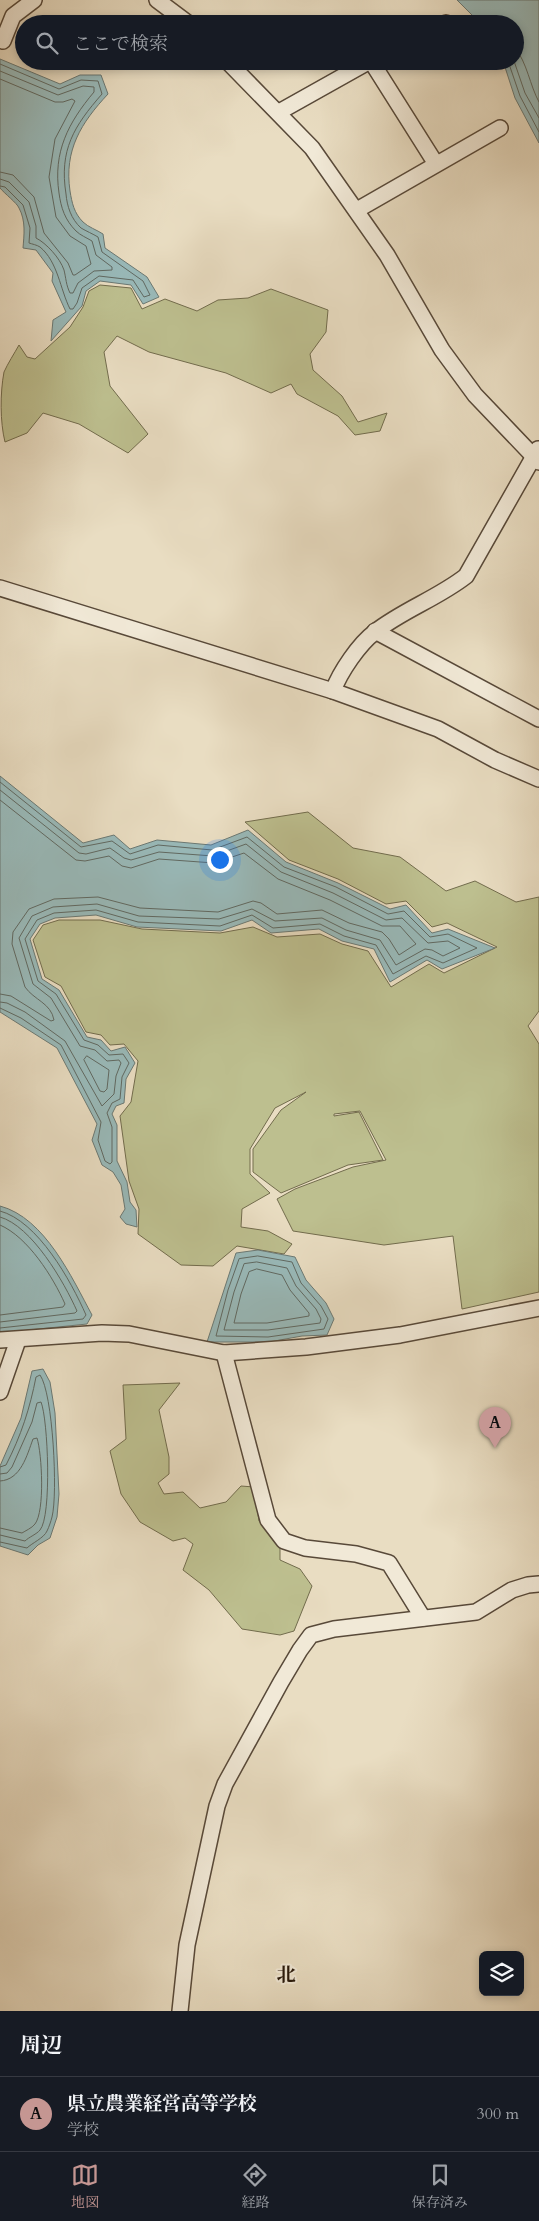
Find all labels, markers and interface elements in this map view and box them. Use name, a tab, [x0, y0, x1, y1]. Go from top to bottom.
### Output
search box	[15, 15, 524, 70]
icon: search	[33, 29, 61, 57]
text: ここで検索	[73, 31, 168, 57]
your location	[207, 847, 233, 873]
pin: A	[479, 1407, 511, 1448]
map controls	[479, 1951, 524, 1996]
button: layers	[479, 1951, 524, 1996]
district label: 北	[276, 1962, 296, 1988]
text: 周辺	[20, 2031, 62, 2060]
text: 県立農業経営高等学校	[67, 2091, 257, 2117]
text: A	[30, 2103, 42, 2125]
text: 300 m	[477, 2103, 519, 2125]
text: 学校	[67, 2119, 99, 2141]
tab: 地図	[71, 2161, 99, 2212]
tab: 経路	[241, 2161, 269, 2212]
tab: 保存済み	[412, 2161, 468, 2212]

